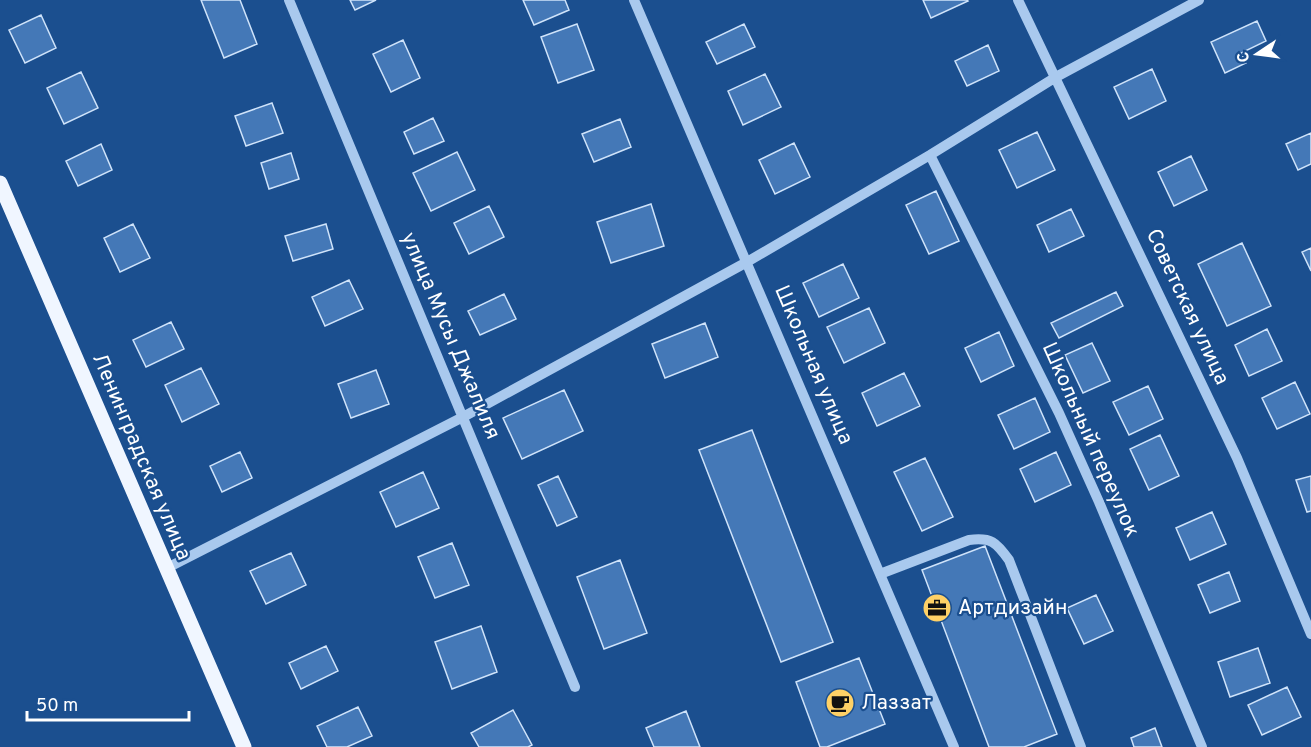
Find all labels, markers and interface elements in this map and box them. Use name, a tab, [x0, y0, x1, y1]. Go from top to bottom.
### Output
north arrow	[1227, 24, 1287, 84]
text: С	[1233, 50, 1255, 64]
street label: Советская улица	[1139, 225, 1235, 389]
street label: улица Мусы Джалиля	[394, 228, 506, 444]
street label: Школьная улица	[767, 281, 859, 449]
street label: Школьный переулок	[1035, 338, 1145, 542]
street label: Ленинградская улица	[85, 349, 197, 565]
office icon: Артдизайн	[921, 592, 953, 624]
place label: Артдизайн	[958, 595, 1067, 622]
scale bar	[27, 684, 189, 722]
cafe icon: Лаззат	[824, 687, 856, 719]
place label: Лаззат	[861, 690, 931, 717]
text: 50 m	[36, 695, 78, 718]

